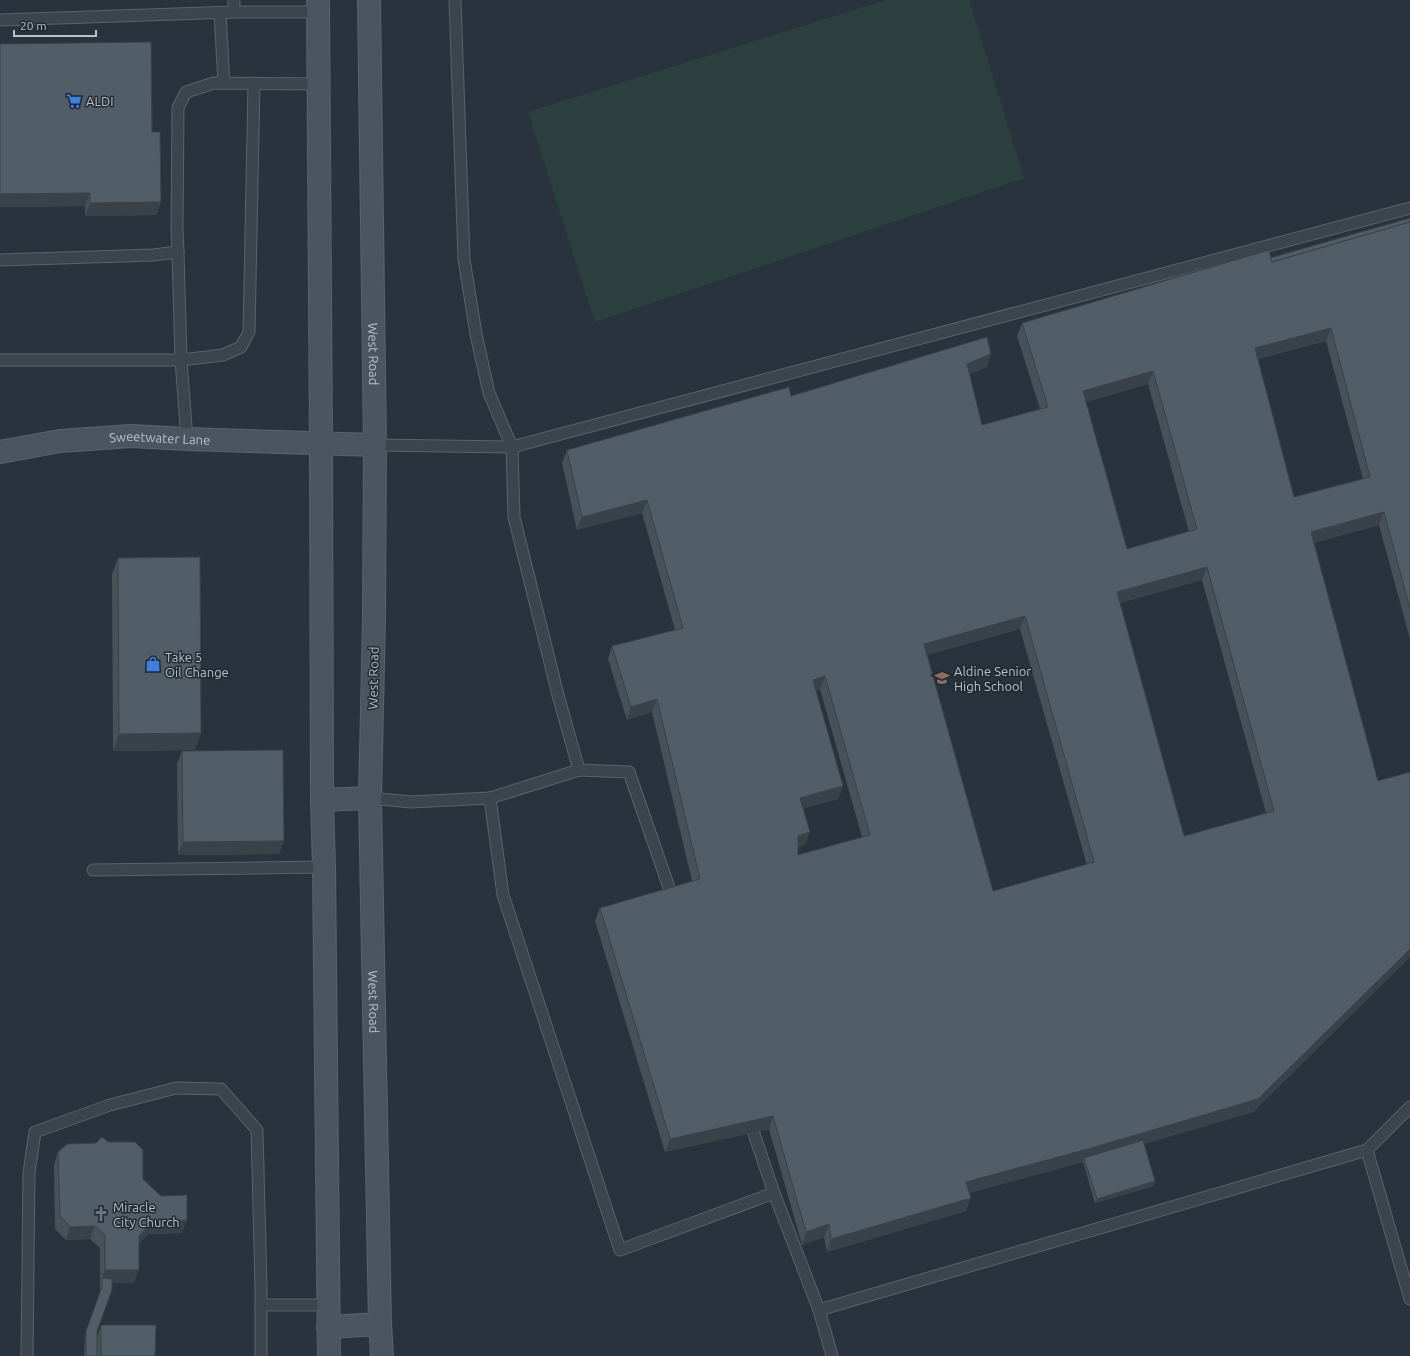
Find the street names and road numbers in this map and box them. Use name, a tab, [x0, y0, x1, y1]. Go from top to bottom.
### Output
street label: West Road	[366, 322, 381, 385]
street label: Sweetwater Lane	[109, 429, 211, 447]
street label: West Road	[365, 647, 381, 709]
street label: West Road	[366, 970, 381, 1033]

